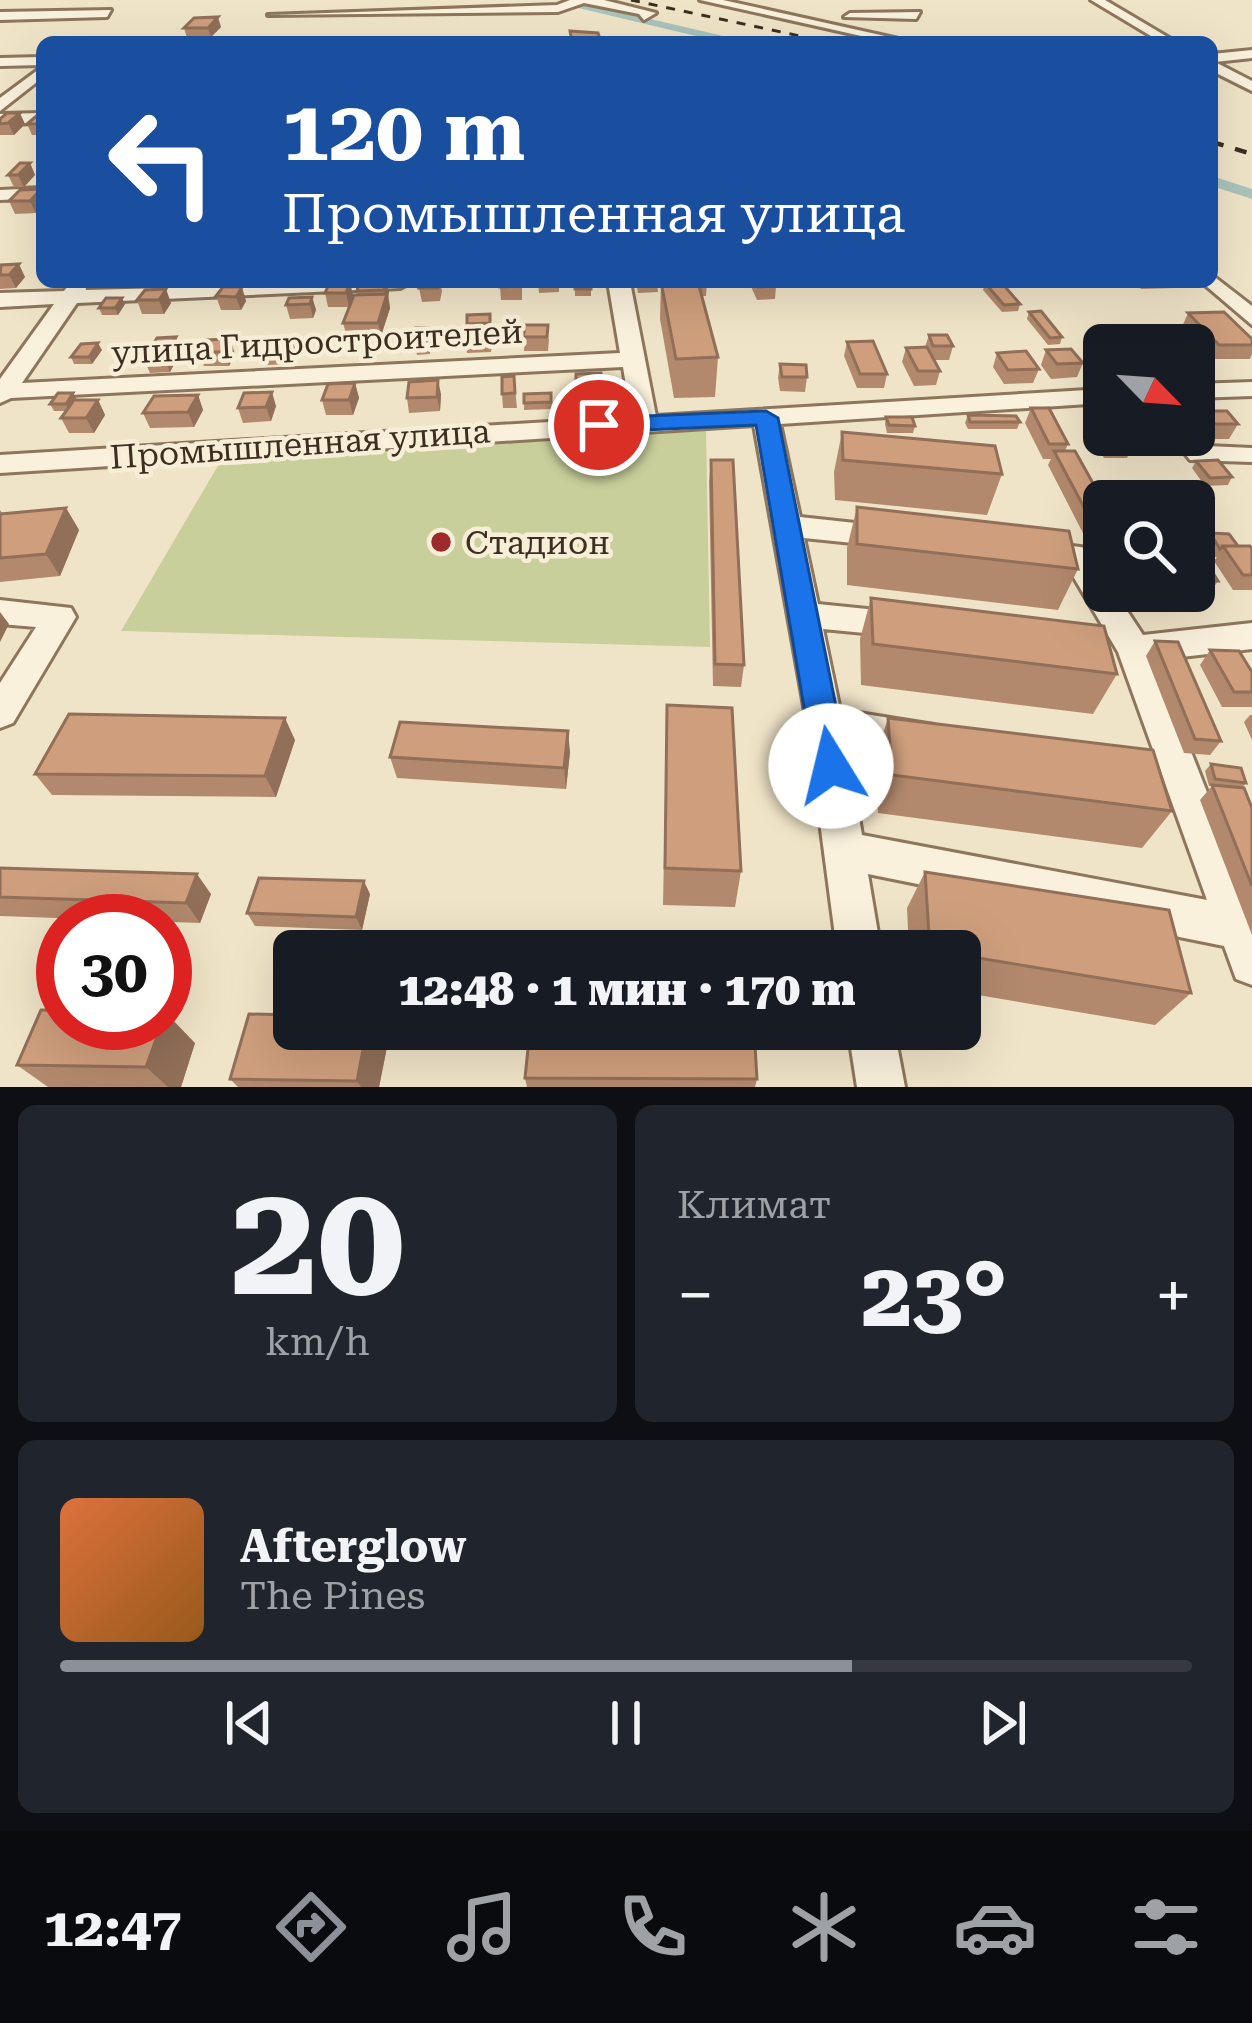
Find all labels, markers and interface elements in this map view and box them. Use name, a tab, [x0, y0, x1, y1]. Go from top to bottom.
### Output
text: 120 m	[282, 82, 525, 180]
icon: left	[84, 84, 240, 240]
text: Промышленная улица	[282, 182, 905, 245]
street label: улица Гидростроителей	[110, 312, 524, 372]
north arrow	[1083, 324, 1215, 456]
map controls	[1083, 324, 1215, 612]
pin	[548, 374, 650, 476]
icon: arrive	[566, 392, 632, 458]
street label: Промышленная улица	[109, 411, 491, 477]
button: search	[1083, 480, 1215, 612]
place label: Стадион	[465, 523, 610, 562]
marker: Стадион	[428, 529, 454, 555]
position arrow	[768, 703, 894, 829]
speed limit sign: 30	[36, 894, 192, 1050]
text: 12:48 · 1 мин · 170 m	[398, 963, 856, 1016]
text: 20	[230, 1149, 405, 1332]
text: Климат	[677, 1182, 831, 1228]
text: 23°	[862, 1243, 1007, 1348]
text: −	[677, 1257, 714, 1334]
text: +	[1155, 1257, 1192, 1334]
text: km/h	[265, 1319, 370, 1365]
text: Afterglow	[240, 1520, 466, 1573]
text: The Pines	[240, 1573, 425, 1619]
icon: previous	[216, 1690, 282, 1756]
icon: pause	[593, 1690, 659, 1756]
icon: next	[970, 1690, 1036, 1756]
icon: directions	[269, 1885, 353, 1969]
icon: music	[440, 1885, 524, 1969]
icon: phone	[611, 1885, 695, 1969]
icon: climate	[782, 1885, 866, 1969]
icon: car	[953, 1885, 1037, 1969]
icon: filters	[1124, 1885, 1208, 1969]
text: 12:47	[44, 1896, 181, 1959]

